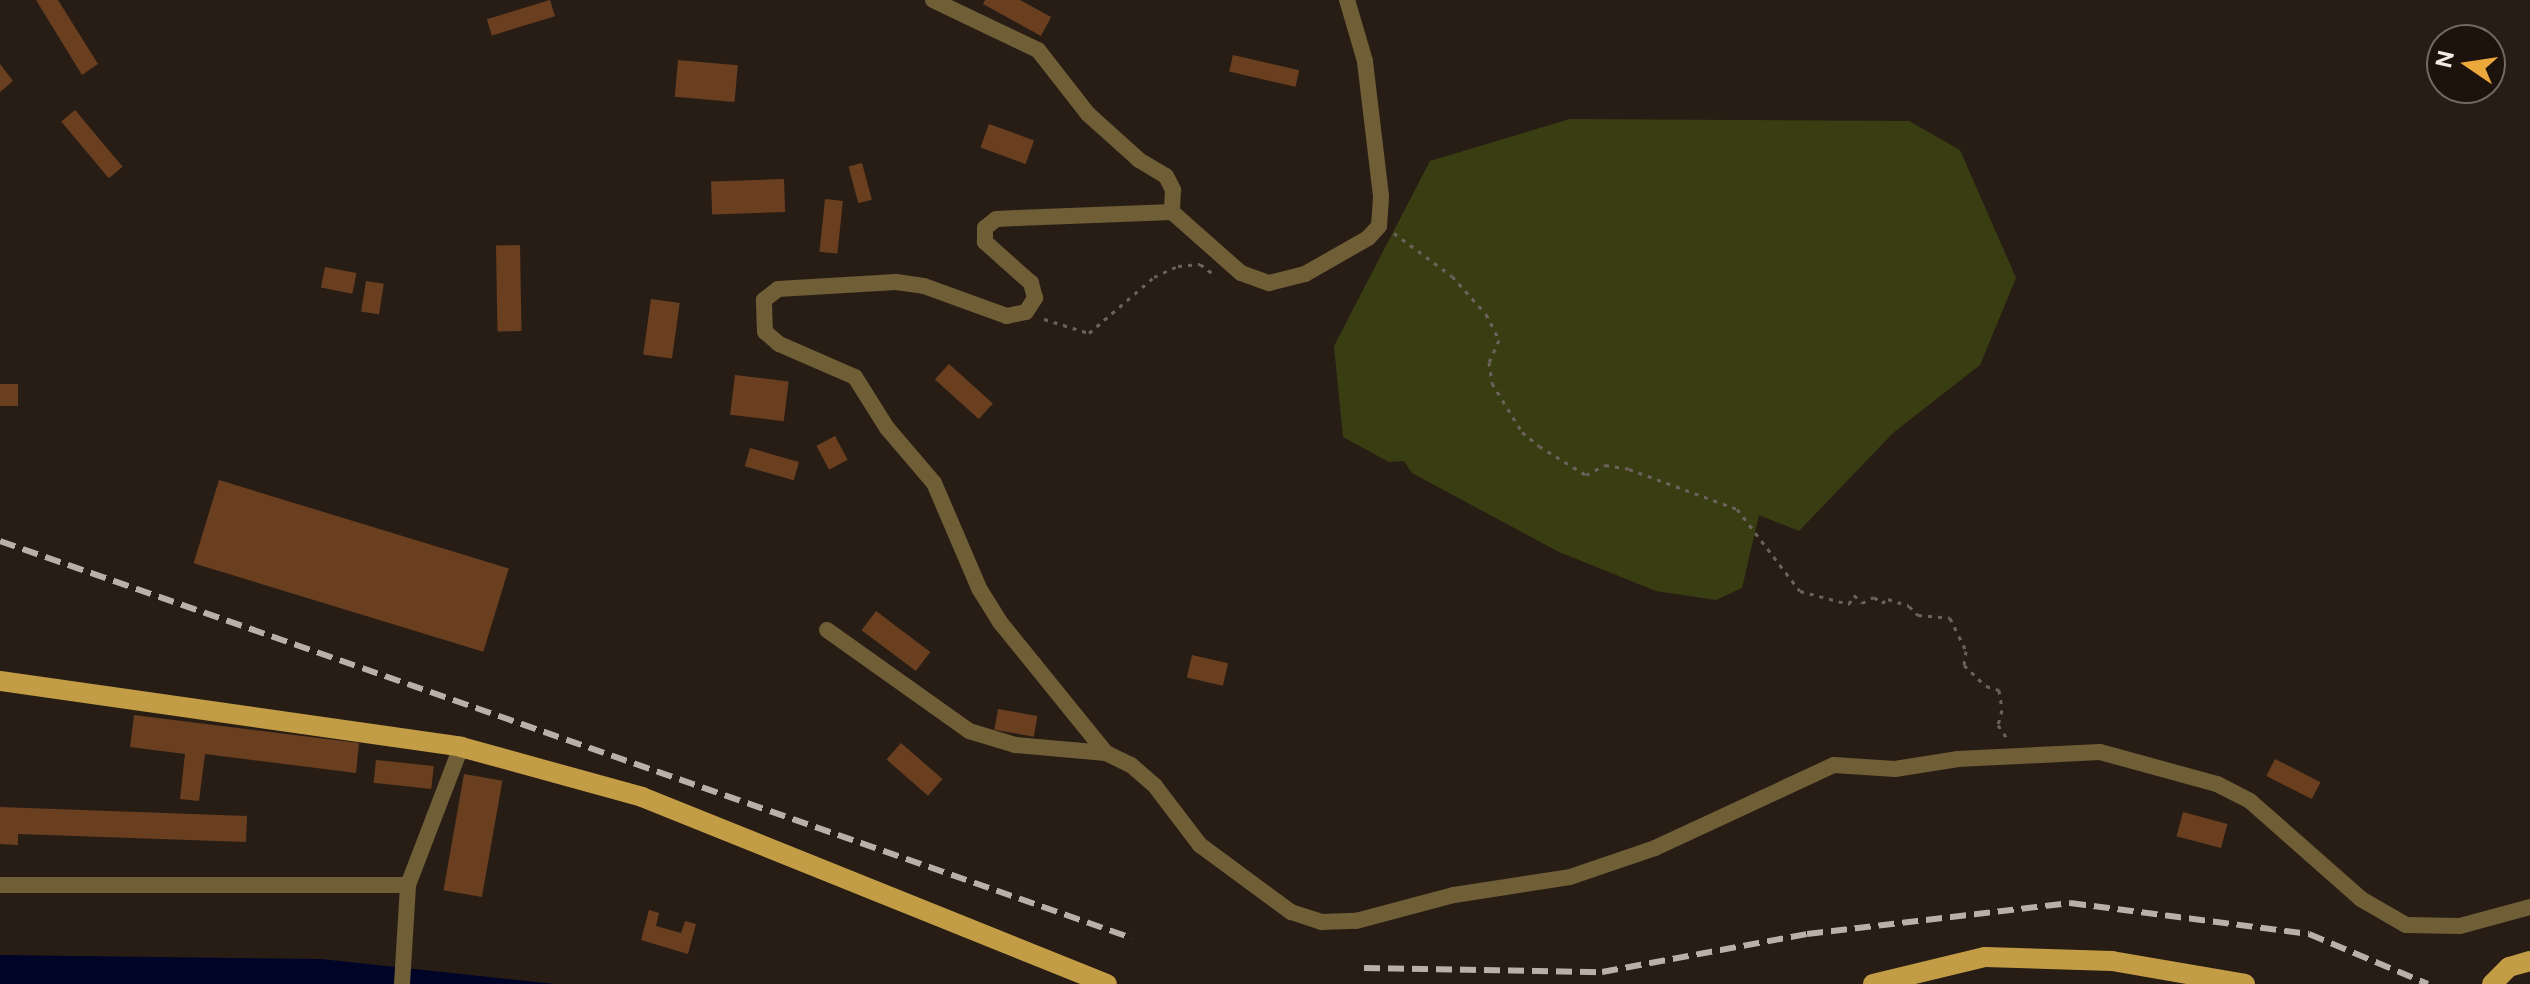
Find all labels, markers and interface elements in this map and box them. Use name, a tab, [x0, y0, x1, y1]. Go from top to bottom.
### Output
north arrow	[2426, 24, 2506, 104]
text: N	[2430, 48, 2459, 70]

